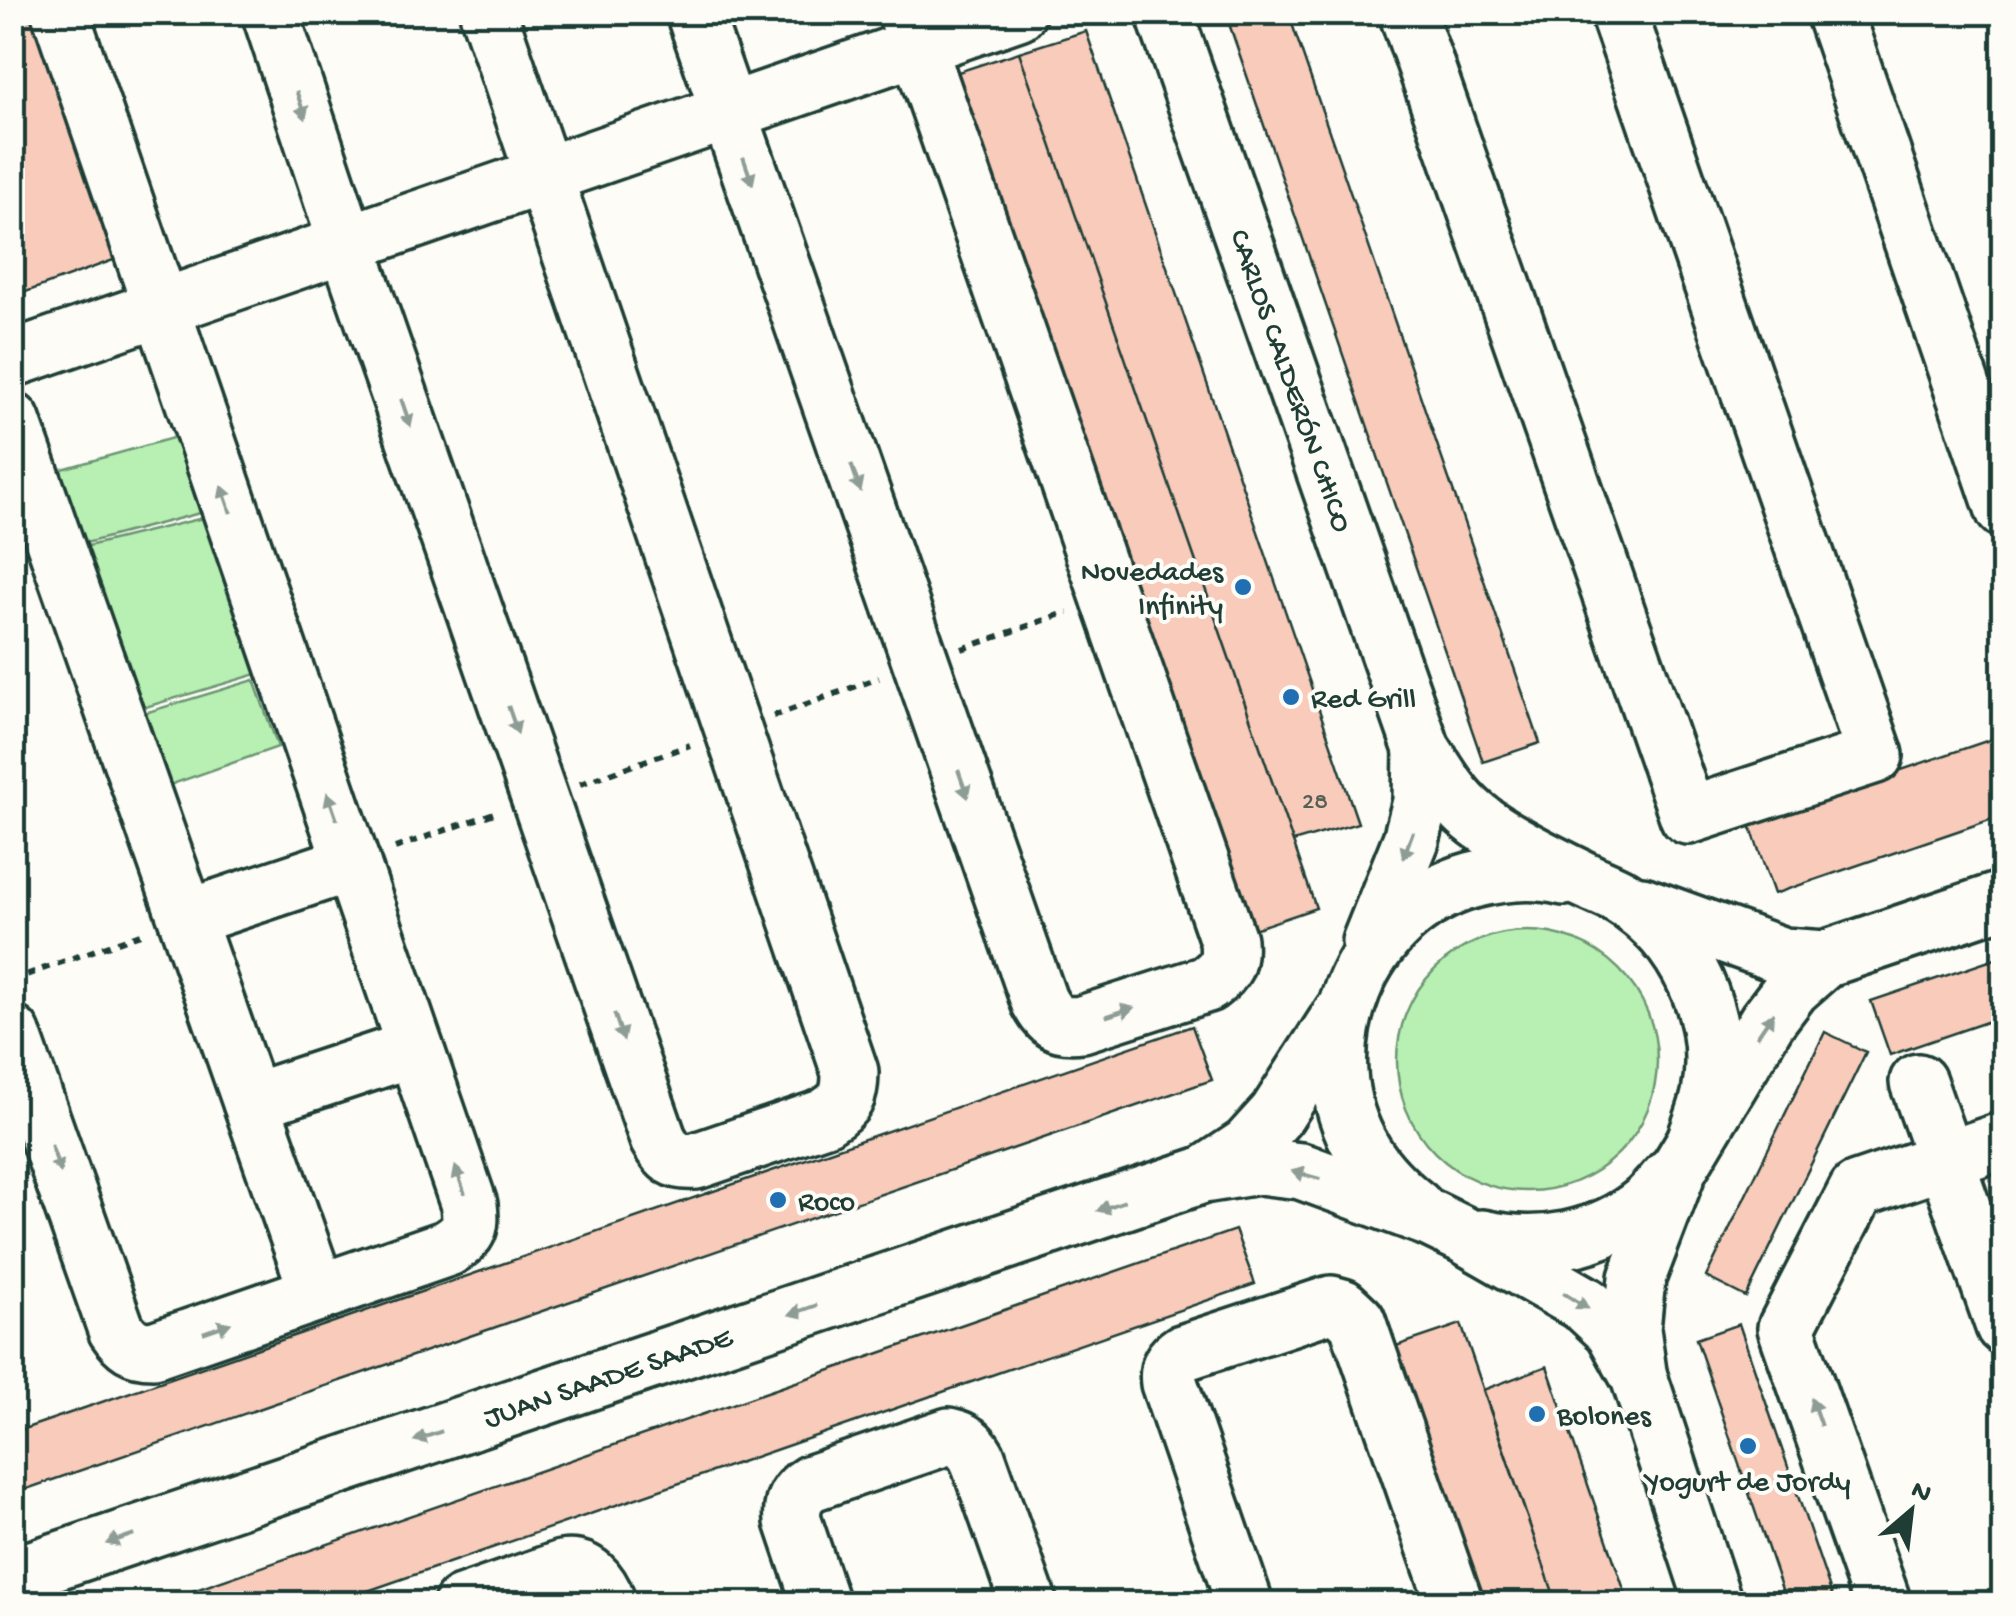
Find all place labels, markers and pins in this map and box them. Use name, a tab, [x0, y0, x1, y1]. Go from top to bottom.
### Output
place label: Novedades Infinity	[1081, 557, 1224, 626]
marker: Novedades Infinity	[1232, 576, 1254, 598]
place label: Red Grill	[1311, 684, 1416, 719]
marker: Red Grill	[1280, 686, 1302, 708]
place label: Roco	[798, 1187, 855, 1222]
marker: Roco	[767, 1189, 789, 1211]
place label: Bolones	[1556, 1401, 1652, 1436]
marker: Bolones	[1526, 1403, 1548, 1425]
marker: Yogurt de Jordy	[1737, 1435, 1759, 1457]
place label: Yogurt de Jordy	[1642, 1467, 1851, 1502]

